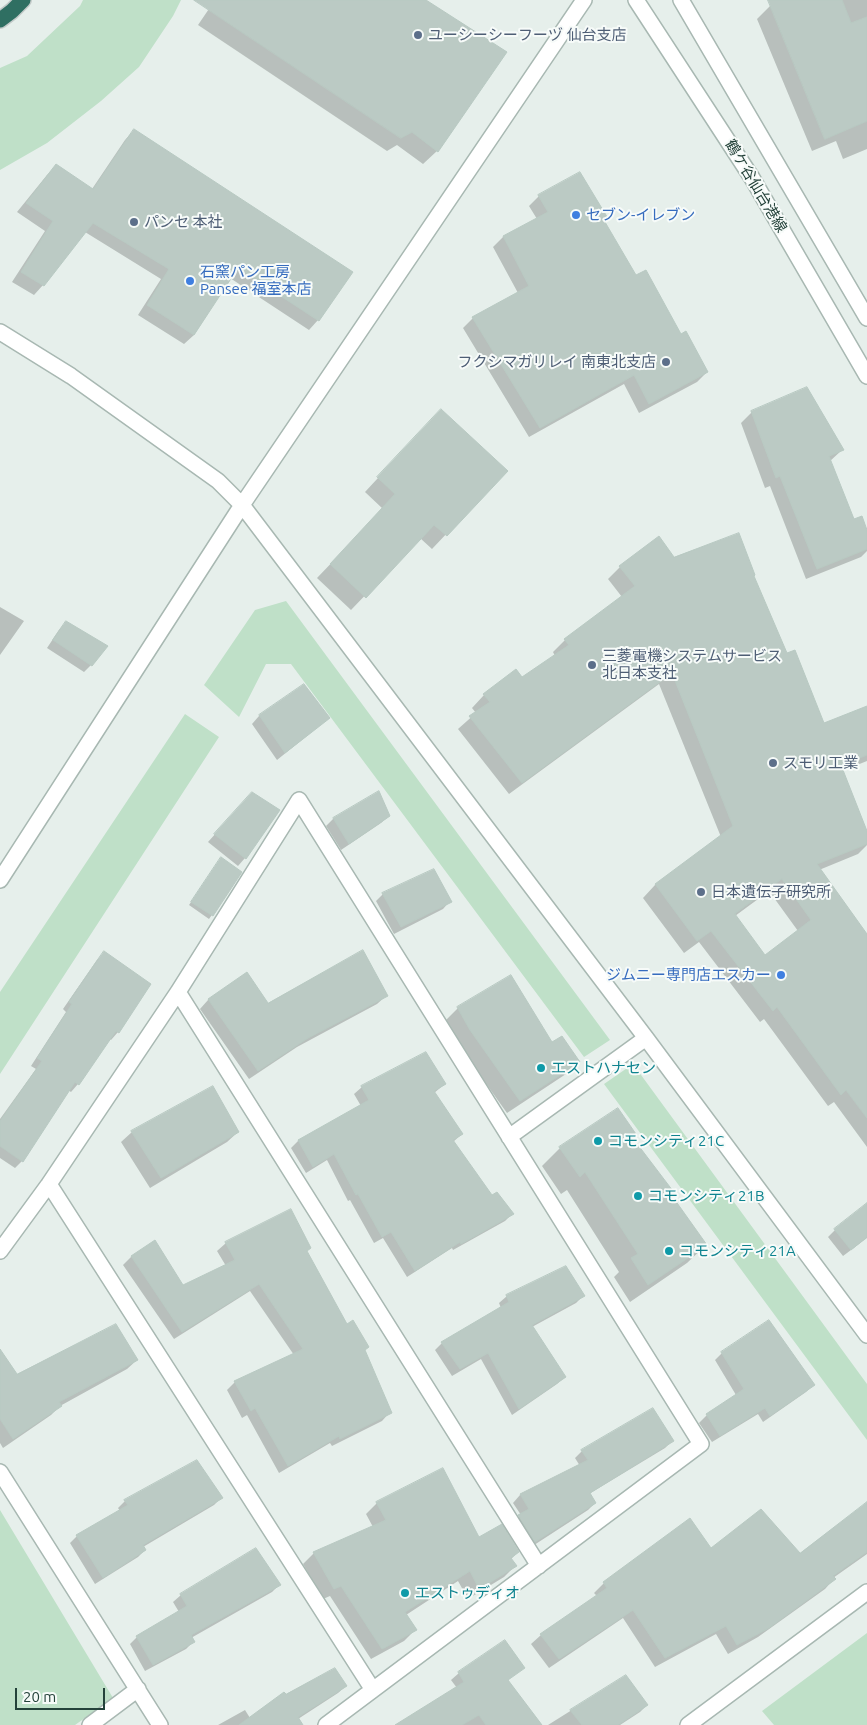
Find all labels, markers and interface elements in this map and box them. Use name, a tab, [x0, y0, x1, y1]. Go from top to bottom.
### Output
place label: ユーシーシーフーヅ 仙台支店	[428, 26, 626, 44]
marker: ユーシーシーフーヅ 仙台支店	[412, 29, 424, 41]
street label: 鶴ケ谷仙台港線	[721, 136, 791, 236]
place label: セブン-イレブン	[586, 206, 695, 224]
marker: セブン-イレブン	[570, 209, 582, 221]
place label: パンセ 本社	[144, 213, 222, 231]
marker: パンセ 本社	[128, 216, 140, 228]
place label: 石窯パン工房 Pansee 福室本店	[200, 263, 312, 298]
marker: 石窯パン工房 Pansee 福室本店	[184, 275, 196, 287]
place label: フクシマガリレイ 南東北支店	[458, 353, 656, 371]
marker: フクシマガリレイ 南東北支店	[660, 356, 672, 368]
place label: 三菱電機システムサービス 北日本支社	[602, 647, 782, 682]
marker: 三菱電機システムサービス 北日本支社	[586, 659, 598, 671]
place label: スモリ工業	[783, 754, 858, 772]
marker: スモリ工業	[767, 757, 779, 769]
place label: 日本遺伝子研究所	[711, 883, 831, 901]
marker: 日本遺伝子研究所	[695, 886, 707, 898]
place label: ジムニー専門店エスカー	[606, 966, 771, 984]
marker: ジムニー専門店エスカー	[775, 969, 787, 981]
place label: エストハナセン	[551, 1059, 656, 1077]
marker: エストハナセン	[535, 1062, 547, 1074]
place label: コモンシティ21C	[608, 1132, 724, 1150]
marker: コモンシティ21C	[592, 1135, 604, 1147]
place label: コモンシティ21B	[648, 1187, 764, 1205]
marker: コモンシティ21B	[632, 1190, 644, 1202]
place label: コモンシティ21A	[679, 1242, 796, 1260]
marker: コモンシティ21A	[663, 1245, 675, 1257]
place label: エストゥディオ	[415, 1584, 520, 1602]
marker: エストゥディオ	[399, 1587, 411, 1599]
scale bar	[18, 1678, 108, 1710]
text: 20 m	[23, 1688, 56, 1705]

